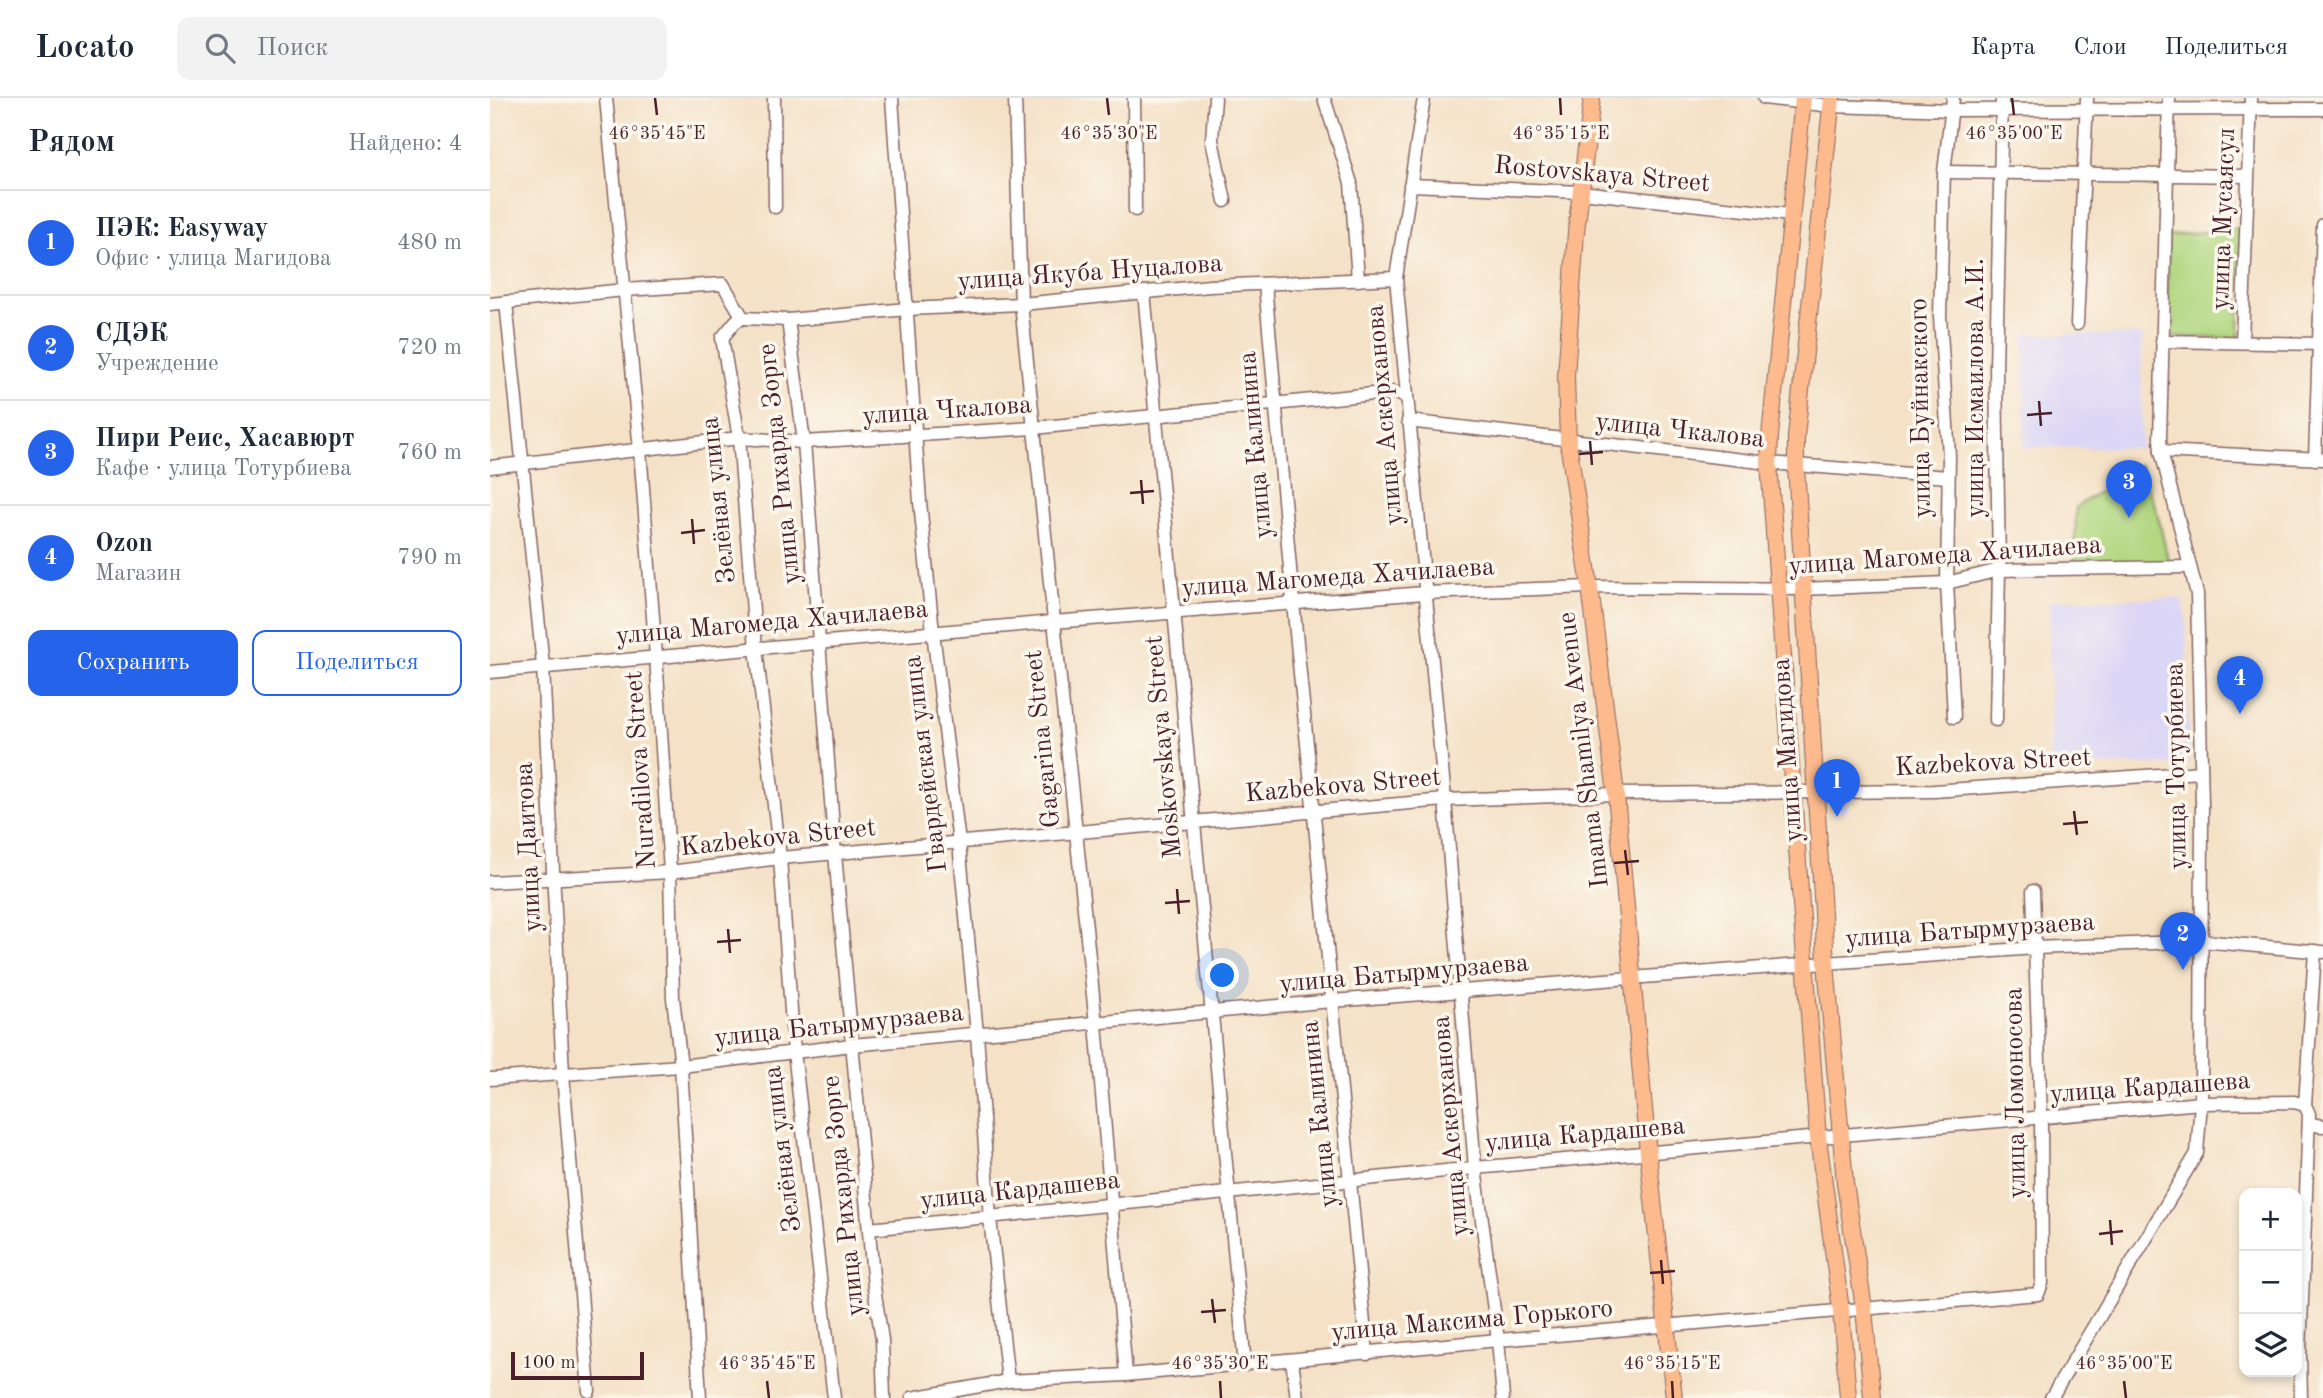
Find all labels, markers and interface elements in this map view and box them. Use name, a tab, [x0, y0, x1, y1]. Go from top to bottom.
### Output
search box	[177, 17, 667, 80]
icon: search	[201, 29, 239, 67]
text: Locato	[35, 32, 135, 65]
text: Поиск	[257, 35, 328, 61]
text: Карта	[1971, 36, 2036, 60]
text: Слои	[2074, 36, 2127, 60]
text: Поделиться	[2165, 36, 2288, 60]
text: 46°35'45"E	[609, 125, 705, 143]
text: 46°35'30"E	[1061, 125, 1157, 143]
text: 46°35'15"E	[1513, 125, 1609, 143]
text: 46°35'00"E	[1966, 125, 2062, 143]
street label: улица Мусаясул	[2208, 127, 2240, 311]
text: Рядом	[28, 128, 115, 158]
text: Найдено: 4	[348, 132, 462, 155]
street label: Rostovskaya Street	[1493, 153, 1711, 197]
text: ПЭК: Easyway	[95, 216, 268, 242]
text: 1	[44, 231, 58, 254]
text: 480 m	[397, 231, 462, 254]
text: Офис · улица Магидова	[95, 247, 332, 270]
street label: улица Якуба Нуцалова	[957, 251, 1224, 295]
street label: улица Исмаилова А.И.	[1963, 258, 1989, 518]
street label: улица Буйнакского	[1906, 298, 1936, 518]
street label: улица Аскерханова	[1362, 303, 1408, 527]
text: СДЭК	[95, 321, 168, 347]
text: 2	[44, 336, 58, 359]
text: 720 m	[397, 336, 462, 359]
street label: улица Рихарда Зорге	[754, 342, 806, 586]
street label: улица Калинина	[1235, 350, 1277, 540]
text: Учреждение	[95, 352, 219, 375]
street label: улица Чкалова	[861, 392, 1033, 430]
street label: улица Чкалова	[1594, 409, 1766, 453]
street label: Зелёная улица	[697, 415, 741, 585]
text: Пири Реис, Хасавюрт	[95, 426, 355, 452]
text: 3	[44, 441, 58, 464]
text: 760 m	[397, 441, 462, 464]
text: Кафе · улица Тотурбиева	[95, 457, 352, 480]
pin: 3	[2106, 460, 2152, 518]
text: Ozon	[95, 531, 153, 557]
street label: улица Магомеда Хачилаева	[1788, 532, 2103, 580]
text: 4	[44, 546, 58, 569]
text: 790 m	[397, 546, 462, 569]
street label: улица Магомеда Хачилаева	[1181, 554, 1496, 602]
text: Магазин	[95, 562, 181, 585]
street label: улица Магомеда Хачилаева	[615, 596, 930, 650]
street label: Imama Shamilya Avenue	[1554, 610, 1614, 890]
button: Сохранить	[28, 630, 238, 696]
button: Поделиться	[252, 630, 462, 696]
street label: Moskovskaya Street	[1141, 634, 1187, 860]
street label: Gagarina Street	[1021, 649, 1065, 829]
street label: Гвардейская улица	[900, 654, 952, 874]
pin: 4	[2217, 656, 2263, 714]
street label: улица Магидова	[1769, 657, 1807, 843]
street label: улица Тотурбиева	[2162, 662, 2192, 870]
street label: Nuradilova Street	[621, 670, 661, 870]
street label: Kazbekova Street	[1894, 745, 2092, 781]
pin: 1	[1814, 759, 1860, 817]
street label: улица Даитова	[512, 761, 546, 933]
street label: Kazbekova Street	[1244, 764, 1442, 808]
street label: Kazbekova Street	[679, 815, 877, 861]
street label: улица Батырмурзаева	[1844, 909, 2096, 953]
pin: 2	[2160, 912, 2206, 970]
street label: улица Батырмурзаева	[1278, 950, 1530, 998]
your location	[1205, 958, 1239, 992]
street label: улица Ломоносова	[2001, 987, 2031, 1199]
street label: улица Батырмурзаева	[713, 1000, 965, 1052]
street label: улица Аскерханова	[1428, 1014, 1474, 1238]
street label: улица Калинина	[1297, 1019, 1343, 1209]
street label: Зелёная улица	[760, 1064, 806, 1234]
street label: улица Кардашева	[2049, 1068, 2251, 1108]
street label: улица Рихарда Зорге	[818, 1074, 870, 1318]
street label: улица Кардашева	[1484, 1113, 1686, 1157]
street label: улица Кардашева	[919, 1168, 1121, 1214]
map controls	[2239, 1188, 2302, 1377]
button: +	[2239, 1188, 2302, 1251]
button: −	[2239, 1251, 2302, 1314]
street label: улица Максима Горького	[1330, 1296, 1614, 1346]
button: layers	[2239, 1314, 2302, 1377]
scale bar	[511, 1349, 644, 1381]
text: 100 m	[522, 1354, 575, 1373]
text: 46°35'45"E	[719, 1355, 815, 1373]
text: 46°35'30"E	[1172, 1355, 1268, 1373]
text: 46°35'15"E	[1624, 1355, 1720, 1373]
text: 46°35'00"E	[2076, 1355, 2172, 1373]

